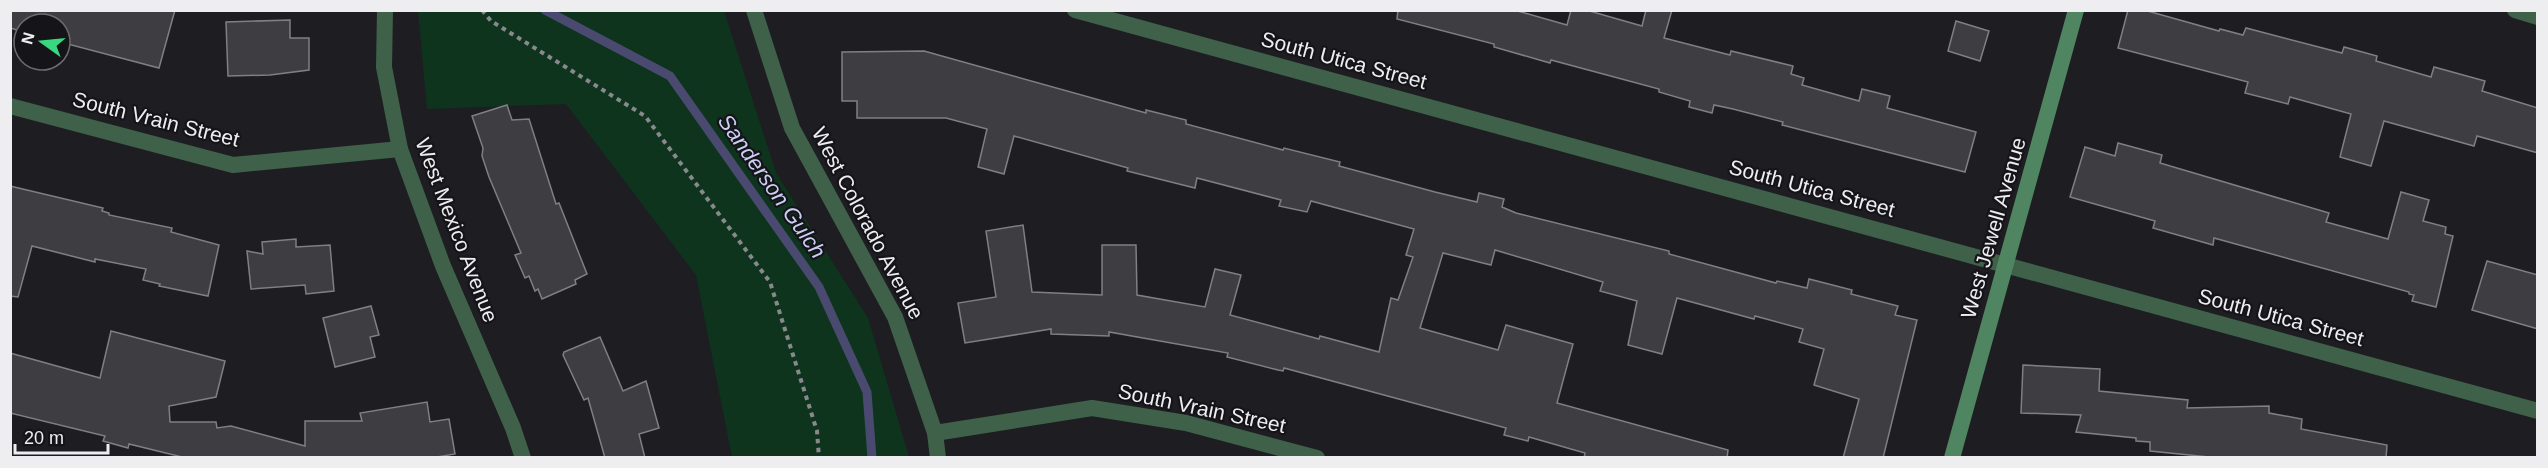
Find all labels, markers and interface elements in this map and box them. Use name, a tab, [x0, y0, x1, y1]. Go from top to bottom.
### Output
north arrow	[12, 12, 72, 72]
street label: South Utica Street	[1259, 27, 1429, 93]
text: N	[18, 30, 38, 46]
street label: South Vrain Street	[70, 87, 242, 151]
water label: Sanderson Gulch	[713, 109, 831, 263]
street label: West Colorado Avenue	[808, 123, 928, 323]
street label: West Mexico Avenue	[411, 135, 503, 325]
street label: West Jewell Avenue	[1956, 135, 2030, 321]
street label: South Utica Street	[1727, 155, 1897, 221]
street label: South Utica Street	[2196, 284, 2366, 350]
street label: South Vrain Street	[1116, 379, 1288, 437]
scale bar	[15, 417, 108, 455]
text: 20 m	[24, 428, 64, 448]

